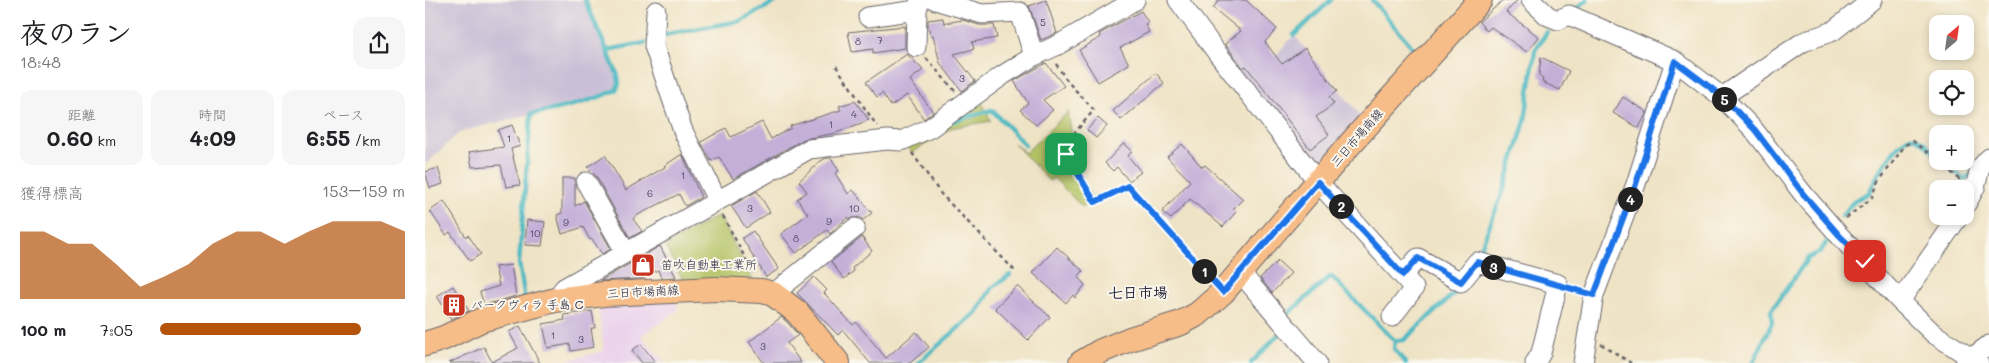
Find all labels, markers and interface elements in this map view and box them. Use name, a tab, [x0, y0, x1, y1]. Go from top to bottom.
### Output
text: 夜のラン	[20, 14, 132, 50]
house number: 5	[1040, 15, 1046, 29]
north arrow	[1929, 15, 1974, 60]
map controls	[1929, 15, 1974, 225]
button: share	[353, 17, 405, 69]
house number: 7	[877, 33, 883, 47]
house number: 8	[855, 34, 861, 48]
text: 18:48	[20, 51, 61, 72]
button: locate	[1929, 70, 1974, 115]
house number: 3	[959, 71, 965, 85]
pin: 5	[1711, 86, 1737, 112]
text: 5	[1720, 90, 1729, 109]
text: 距離	[68, 105, 96, 124]
text: 時間	[199, 105, 227, 124]
text: ペース	[323, 105, 364, 124]
street label: 三日市場南線	[1327, 105, 1386, 170]
house number: 4	[851, 107, 857, 121]
house number: 1	[829, 117, 833, 131]
text: 0.60	[47, 124, 93, 151]
text: 4:09	[189, 124, 236, 151]
text: 6:55	[306, 124, 350, 151]
button: +	[1929, 125, 1974, 170]
text: km	[93, 131, 116, 150]
text: /km	[350, 131, 381, 150]
house number: 1	[507, 131, 511, 145]
pin	[1045, 133, 1087, 175]
icon: arrive	[1052, 140, 1080, 168]
house number: 1	[681, 168, 685, 182]
text: 153–159 m	[322, 180, 405, 201]
button: −	[1929, 180, 1974, 225]
text: 獲得標高	[20, 182, 84, 203]
house number: 6	[647, 186, 653, 200]
pin: 4	[1617, 186, 1643, 212]
text: 4	[1626, 190, 1635, 209]
pin: 2	[1329, 194, 1353, 218]
text: 2	[1338, 197, 1345, 216]
house number: 3	[747, 201, 753, 215]
house number: 10	[849, 201, 859, 215]
house number: 9	[826, 214, 832, 228]
house number: 9	[563, 215, 569, 229]
house number: 10	[530, 226, 540, 240]
house number: 8	[793, 231, 799, 245]
pin	[1844, 240, 1886, 282]
icon: check	[1851, 247, 1879, 275]
shop icon: 笛吹自動車工業所	[630, 252, 656, 278]
pin: 3	[1481, 254, 1505, 280]
place label: 笛吹自動車工業所	[661, 256, 757, 272]
pin: 1	[1191, 258, 1217, 284]
text: 3	[1489, 258, 1498, 277]
text: 1	[1201, 262, 1208, 281]
street label: 三日市場南線	[607, 281, 679, 301]
district label: 七日市場	[1108, 282, 1168, 302]
building icon: パークヴィラ 手島 C	[441, 292, 467, 318]
place label: パークヴィラ 手島 C	[471, 296, 584, 312]
text: 100 m	[20, 319, 66, 340]
text: 7:05	[100, 319, 133, 340]
house number: 1	[551, 328, 555, 342]
house number: 3	[578, 332, 584, 346]
house number: 3	[760, 339, 766, 353]

